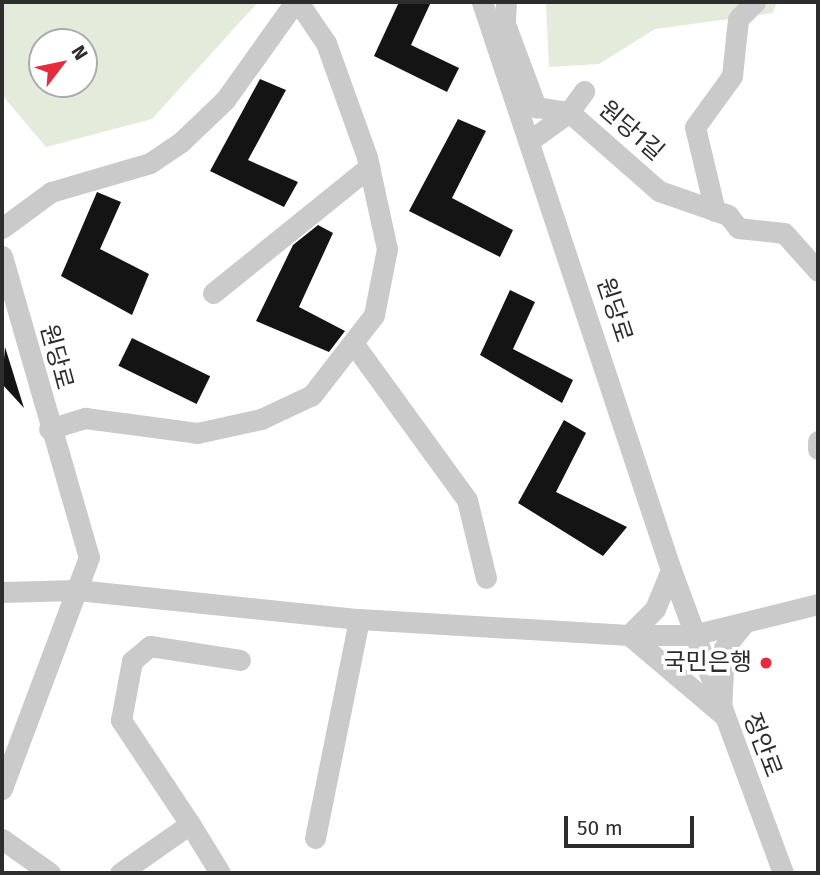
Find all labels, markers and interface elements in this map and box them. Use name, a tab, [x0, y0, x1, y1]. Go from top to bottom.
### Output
north arrow	[28, 28, 98, 98]
text: N	[66, 41, 93, 64]
street label: 원당1길	[593, 95, 669, 167]
street label: 원당로	[590, 274, 638, 346]
street label: 원당로	[34, 321, 78, 393]
place label: 국민은행	[664, 649, 752, 677]
marker: 국민은행	[758, 655, 774, 671]
street label: 정안로	[737, 709, 787, 781]
scale bar	[568, 802, 698, 846]
text: 50 m	[577, 815, 623, 841]

